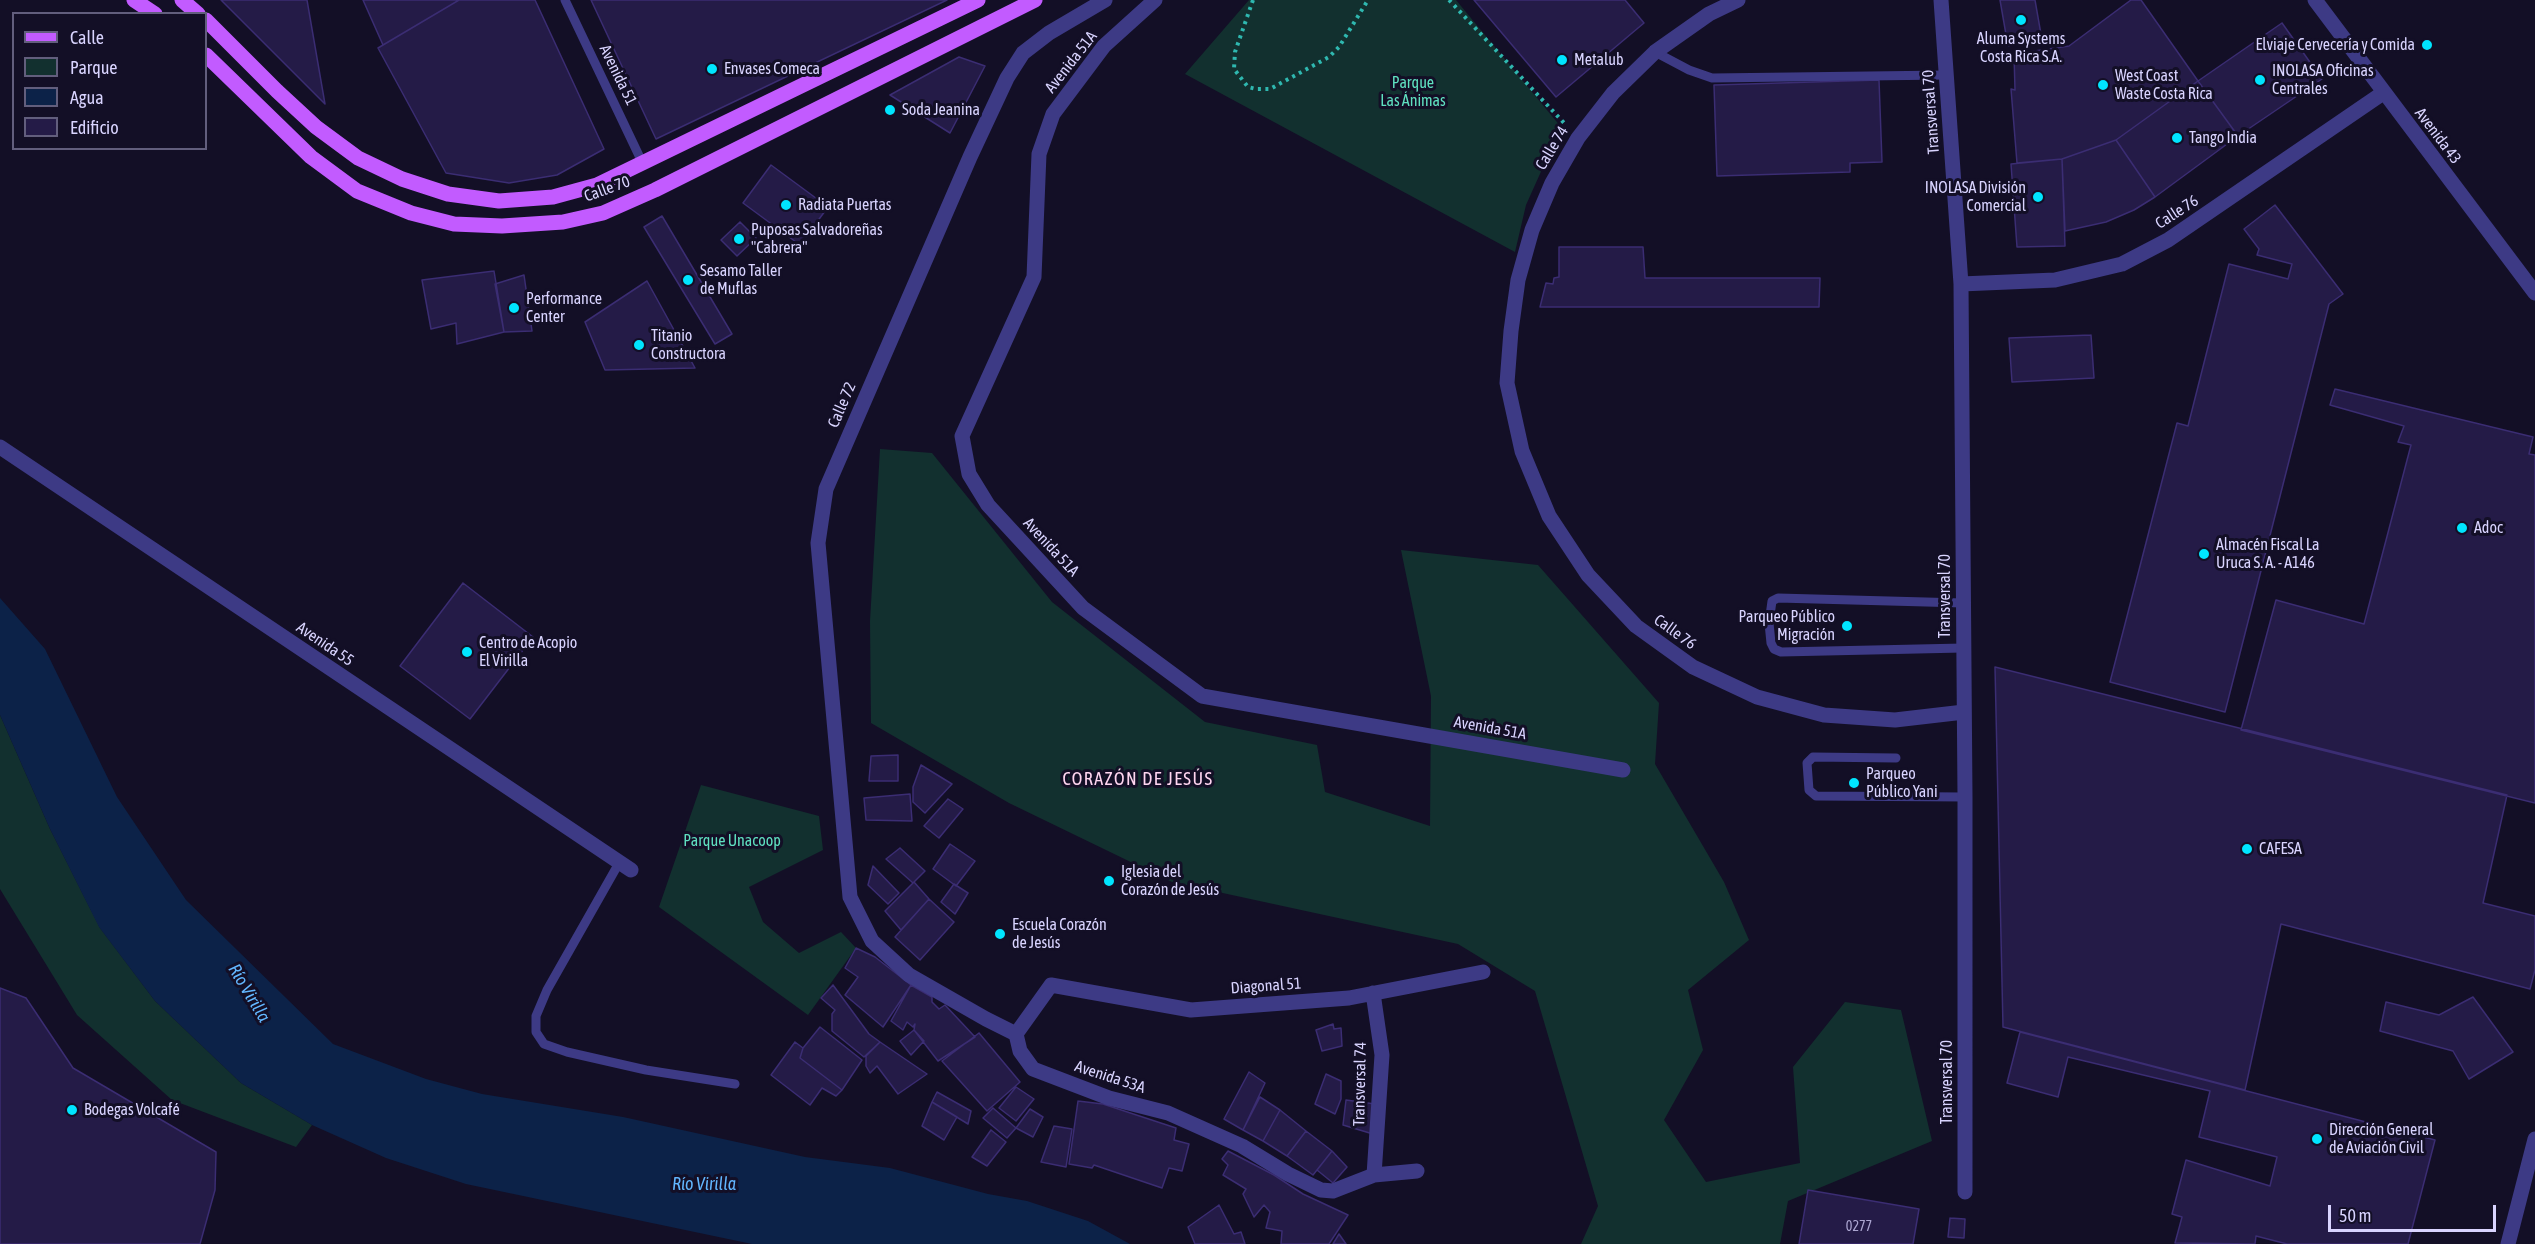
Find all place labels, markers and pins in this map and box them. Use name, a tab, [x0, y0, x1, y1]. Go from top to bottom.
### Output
marker: Aluma Systems Costa Rica S.A.	[2014, 13, 2028, 27]
place label: Aluma Systems Costa Rica S.A.	[1977, 29, 2065, 67]
place label: Elviaje Cervecería y Comida	[2256, 35, 2415, 55]
marker: Elviaje Cervecería y Comida	[2420, 38, 2434, 52]
place label: Metalub	[1574, 50, 1624, 70]
marker: Metalub	[1555, 53, 1569, 67]
place label: Envases Comeca	[724, 59, 820, 79]
place label: INOLASA Oficinas Centrales	[2272, 61, 2374, 99]
marker: Envases Comeca	[705, 62, 719, 76]
place label: West Coast Waste Costa Rica	[2115, 66, 2213, 104]
marker: INOLASA Oficinas Centrales	[2253, 73, 2267, 87]
marker: West Coast Waste Costa Rica	[2096, 78, 2110, 92]
place label: Soda Jeanina	[902, 100, 980, 120]
marker: Soda Jeanina	[883, 103, 897, 117]
place label: Tango India	[2189, 128, 2257, 148]
marker: Tango India	[2170, 131, 2184, 145]
place label: INOLASA División Comercial	[1925, 178, 2026, 216]
marker: INOLASA División Comercial	[2031, 190, 2045, 204]
place label: Radiata Puertas	[798, 195, 891, 215]
marker: Radiata Puertas	[779, 198, 793, 212]
place label: Puposas Salvadoreñas "Cabrera"	[751, 220, 883, 258]
marker: Puposas Salvadoreñas "Cabrera"	[732, 232, 746, 246]
place label: Sesamo Taller de Muflas	[700, 261, 782, 299]
marker: Sesamo Taller de Muflas	[681, 273, 695, 287]
place label: Performance Center	[526, 289, 602, 327]
marker: Performance Center	[507, 301, 521, 315]
place label: Titanio Constructora	[651, 326, 726, 364]
marker: Titanio Constructora	[632, 338, 646, 352]
place label: Adoc	[2474, 518, 2503, 538]
marker: Adoc	[2455, 521, 2469, 535]
place label: Almacén Fiscal La Uruca S. A. - A146	[2216, 535, 2319, 573]
marker: Almacén Fiscal La Uruca S. A. - A146	[2197, 547, 2211, 561]
place label: Parqueo Público Migración	[1739, 607, 1835, 645]
marker: Parqueo Público Migración	[1840, 619, 1854, 633]
place label: Centro de Acopio El Virilla	[479, 633, 577, 671]
marker: Centro de Acopio El Virilla	[460, 645, 474, 659]
place label: Parqueo Público Yani	[1866, 764, 1938, 802]
marker: Parqueo Público Yani	[1847, 776, 1861, 790]
place label: CAFESA	[2259, 839, 2302, 859]
marker: CAFESA	[2240, 842, 2254, 856]
place label: Iglesia del Corazón de Jesús	[1121, 862, 1219, 900]
marker: Iglesia del Corazón de Jesús	[1102, 874, 1116, 888]
place label: Escuela Corazón de Jesús	[1012, 915, 1107, 953]
marker: Escuela Corazón de Jesús	[993, 927, 1007, 941]
place label: Bodegas Volcafé	[84, 1100, 180, 1120]
marker: Bodegas Volcafé	[65, 1103, 79, 1117]
place label: Dirección General de Aviación Civil	[2329, 1120, 2433, 1158]
marker: Dirección General de Aviación Civil	[2310, 1132, 2324, 1146]

